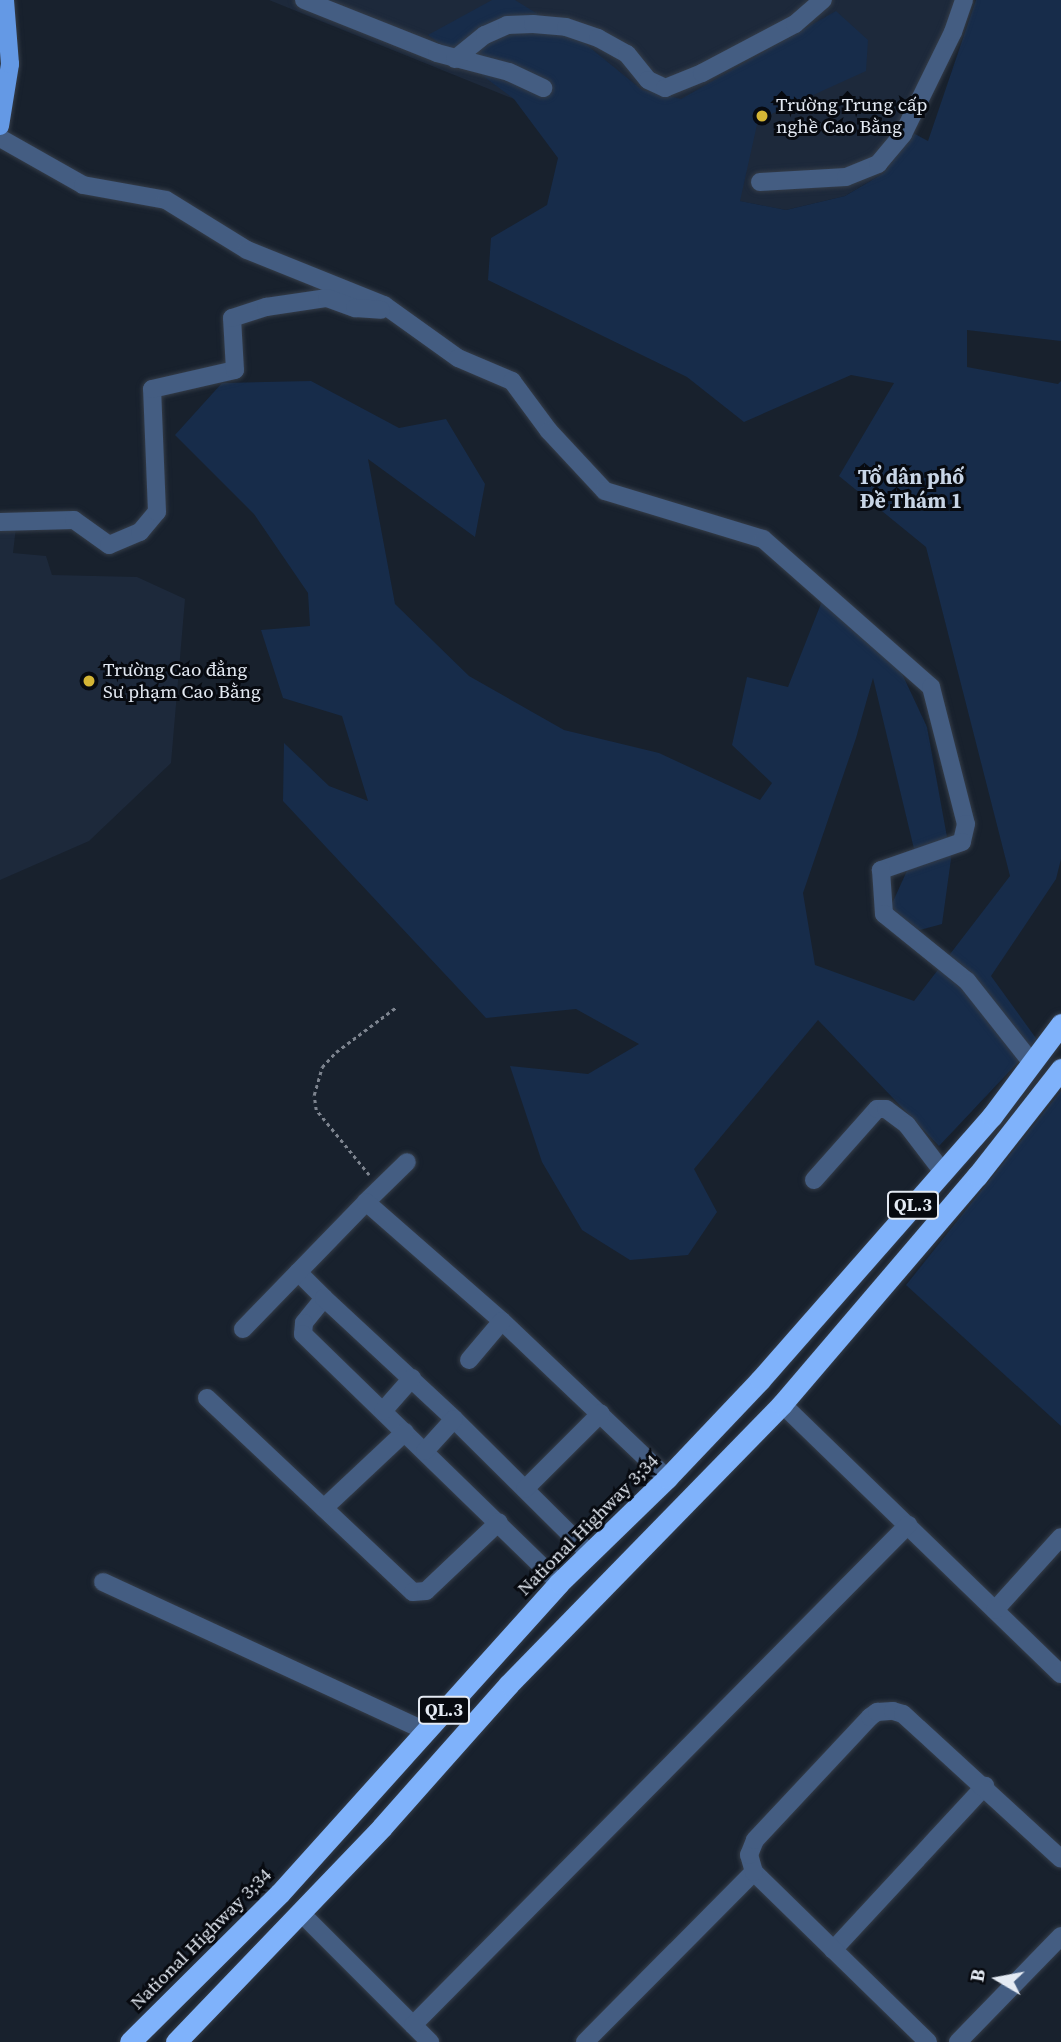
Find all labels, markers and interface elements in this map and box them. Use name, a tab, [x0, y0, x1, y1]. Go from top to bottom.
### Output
place label: Trường Trung cấp nghề Cao Bằng	[776, 94, 928, 138]
marker: Trường Trung cấp nghề Cao Bằng	[754, 108, 770, 124]
district label: Tổ dân phố Đề Thám 1	[858, 464, 964, 514]
place label: Trường Cao đẳng Sư phạm Cao Bằng	[103, 659, 261, 703]
marker: Trường Cao đẳng Sư phạm Cao Bằng	[81, 673, 97, 689]
road number: QL.3	[887, 1190, 939, 1220]
street label: National Highway 3;34	[513, 1450, 663, 1600]
road number: QL.3	[418, 1695, 470, 1724]
street label: National Highway 3;34	[126, 1864, 276, 2014]
north arrow	[963, 1944, 1033, 2014]
text: B	[963, 1967, 991, 1984]

